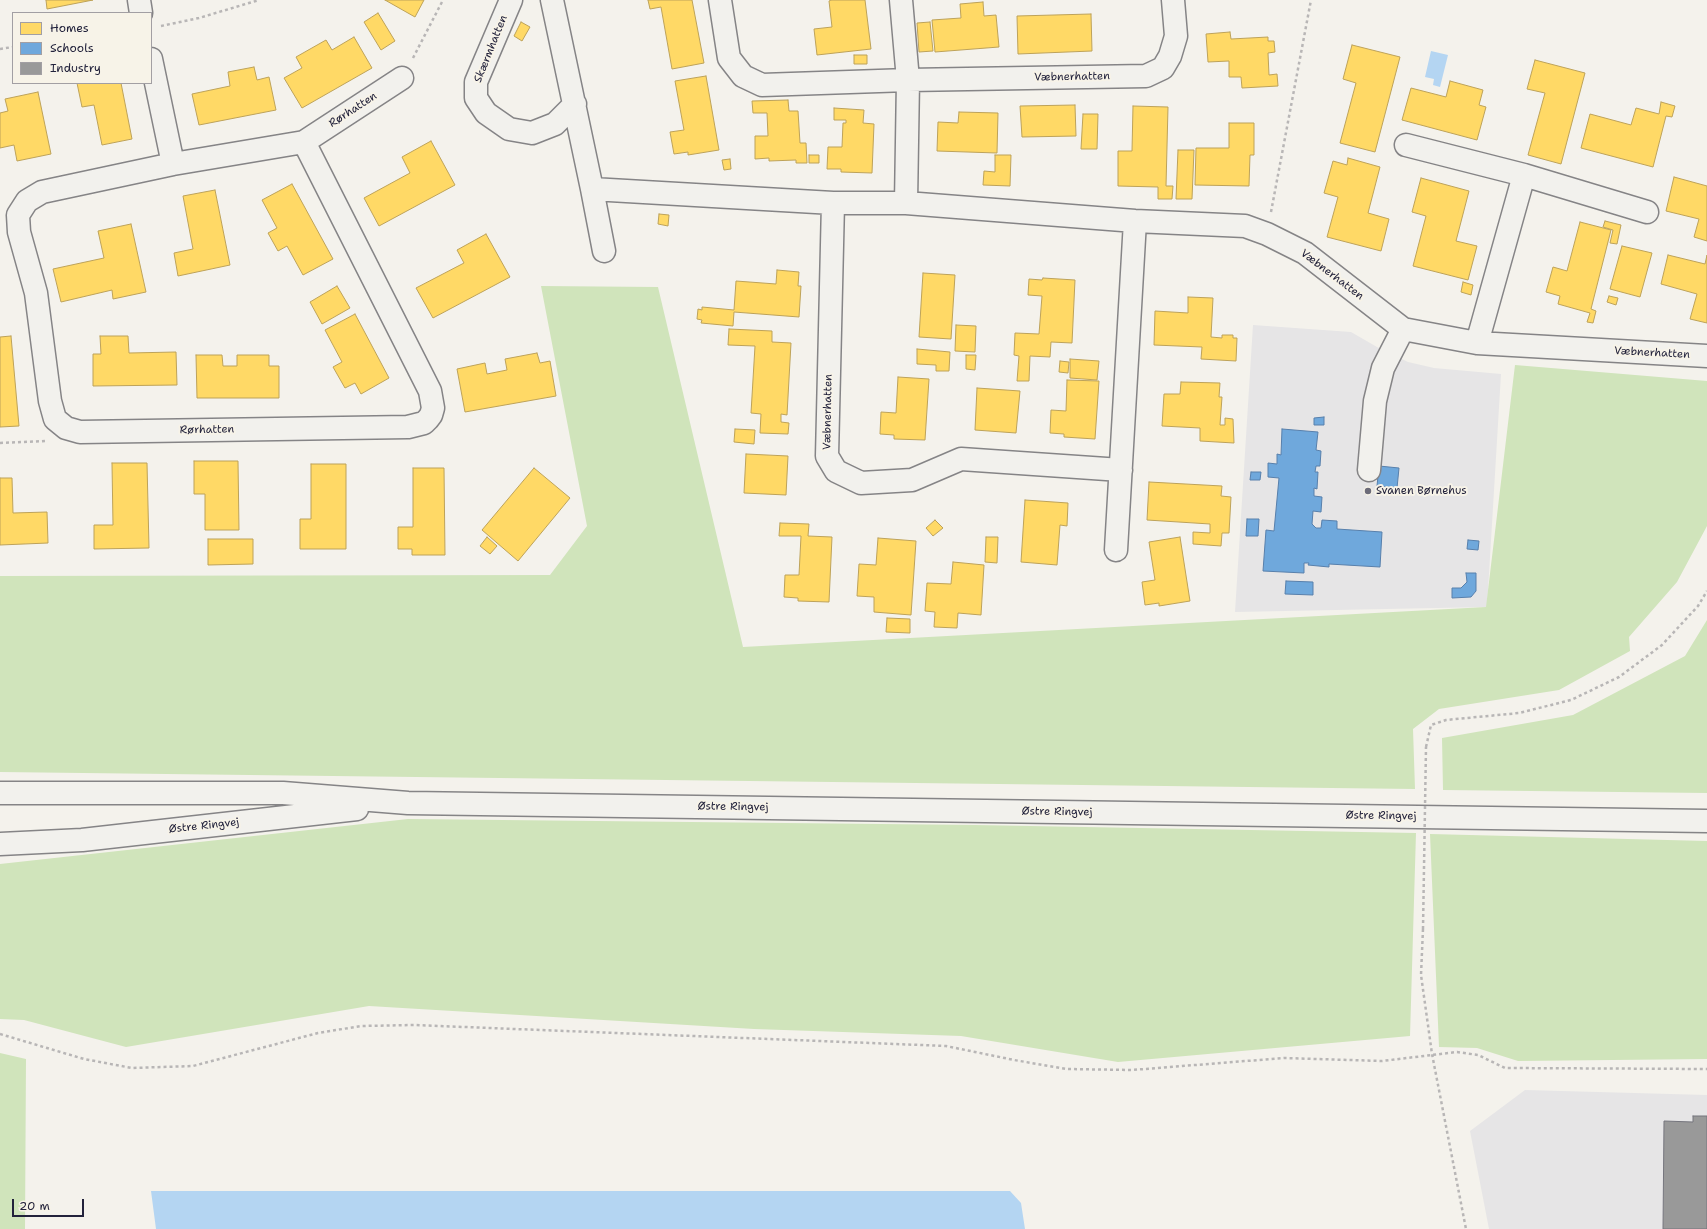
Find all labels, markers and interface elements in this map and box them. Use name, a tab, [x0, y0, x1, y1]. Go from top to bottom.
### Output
legend	[12, 12, 152, 84]
street label: Skærmhatten	[471, 13, 511, 85]
text: Homes	[50, 20, 89, 36]
text: Schools	[50, 40, 94, 56]
text: Industry	[50, 60, 101, 76]
street label: Væbnerhatten	[1034, 70, 1110, 84]
street label: Rørhatten	[327, 90, 379, 130]
street label: Væbnerhatten	[1298, 247, 1366, 303]
street label: Væbnerhatten	[1614, 344, 1690, 362]
street label: Væbnerhatten	[821, 374, 835, 450]
street label: Rørhatten	[180, 423, 234, 437]
place label: Svanen Børnehus	[1376, 484, 1467, 498]
marker: Svanen Børnehus	[1363, 486, 1373, 496]
street label: Østre Ringvej	[697, 800, 769, 814]
street label: Østre Ringvej	[1021, 805, 1093, 819]
street label: Østre Ringvej	[1345, 809, 1417, 823]
street label: Østre Ringvej	[168, 816, 240, 836]
scale bar	[14, 1191, 86, 1217]
text: 20 m	[19, 1198, 50, 1214]

